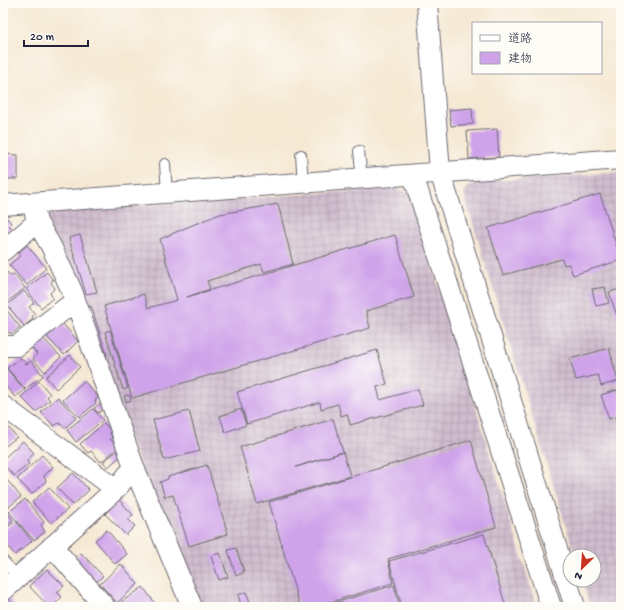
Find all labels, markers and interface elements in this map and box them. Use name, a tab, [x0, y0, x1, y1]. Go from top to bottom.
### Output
scale bar	[24, 22, 88, 48]
legend	[472, 22, 602, 74]
text: 20 m	[30, 31, 55, 45]
text: 道路	[508, 32, 532, 47]
text: 建物	[508, 52, 532, 67]
north arrow	[562, 548, 602, 588]
text: N	[573, 568, 584, 582]

